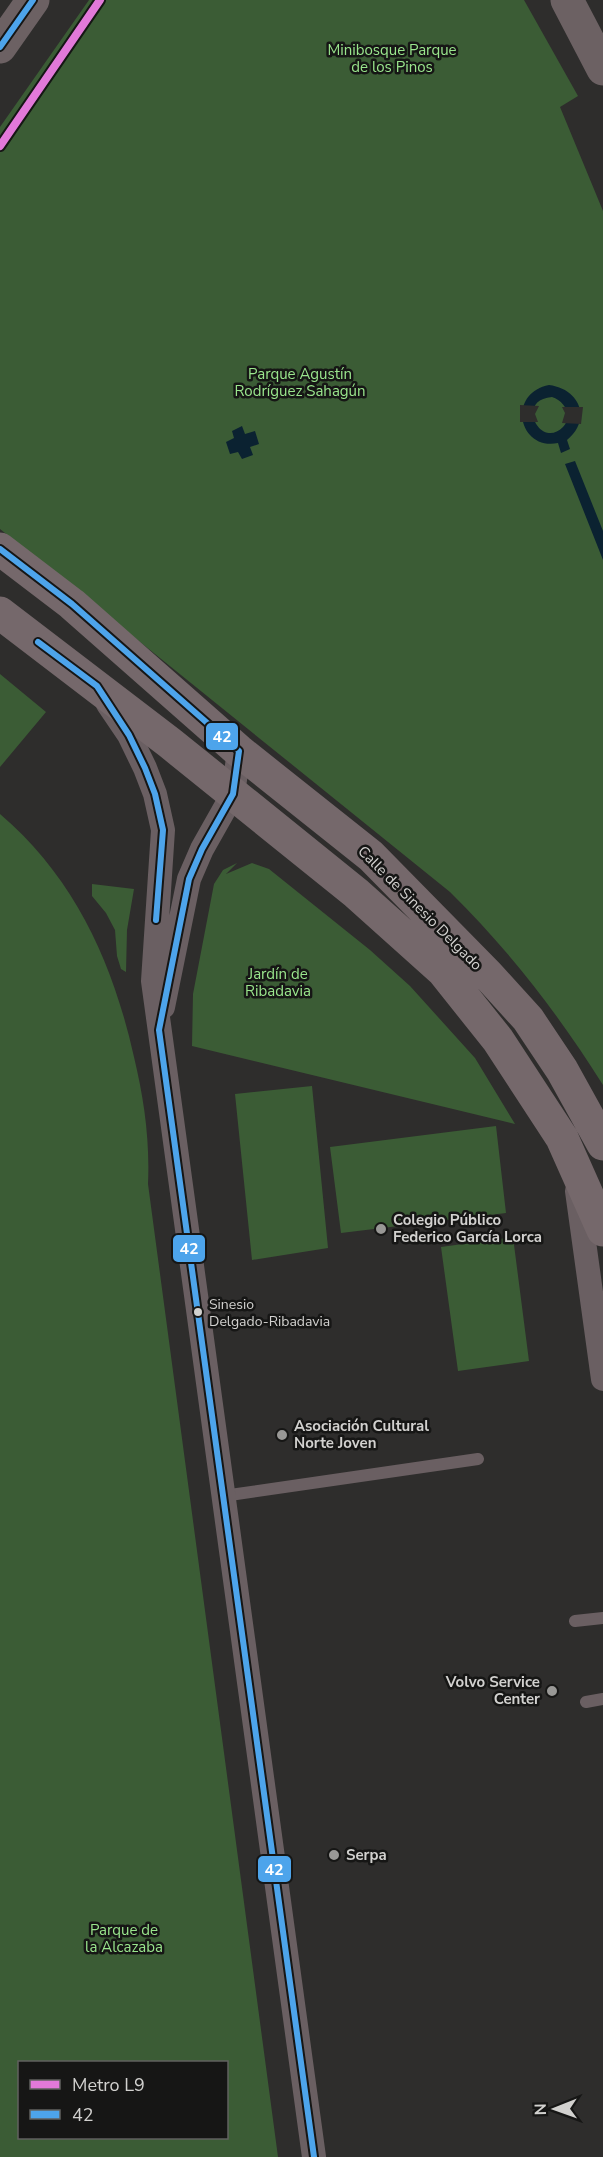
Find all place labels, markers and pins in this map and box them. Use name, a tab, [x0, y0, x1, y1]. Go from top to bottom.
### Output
place label: Colegio Público Federico García Lorca	[393, 1210, 542, 1247]
marker: Colegio Público Federico García Lorca	[374, 1222, 388, 1236]
place label: Sinesio Delgado-Ribadavia	[209, 1295, 330, 1331]
marker: Sinesio Delgado-Ribadavia	[192, 1306, 204, 1318]
place label: Asociación Cultural Norte Joven	[294, 1416, 429, 1453]
marker: Asociación Cultural Norte Joven	[275, 1428, 289, 1442]
place label: Volvo Service Center	[445, 1672, 540, 1709]
marker: Volvo Service Center	[545, 1684, 559, 1698]
place label: Serpa	[346, 1845, 387, 1865]
marker: Serpa	[327, 1848, 341, 1862]

